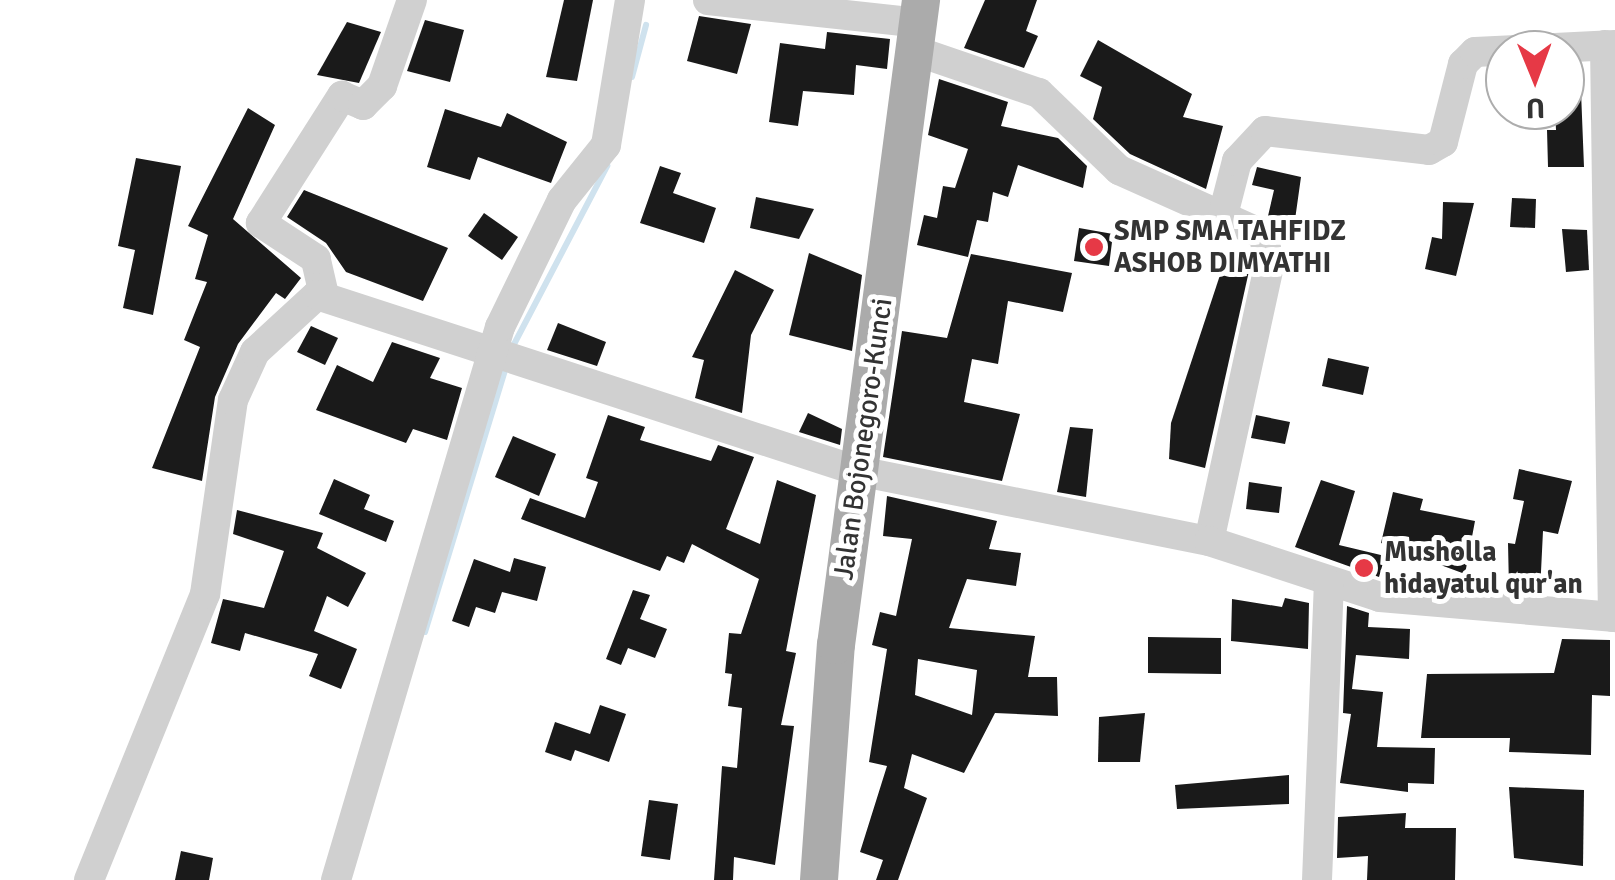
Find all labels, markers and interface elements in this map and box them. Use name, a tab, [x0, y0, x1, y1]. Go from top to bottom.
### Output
north arrow	[1485, 30, 1585, 130]
text: U	[1526, 91, 1545, 125]
place label: SMP SMA TAHFIDZ ASHOB DIMYATHI	[1114, 214, 1346, 280]
marker: SMP SMA TAHFIDZ ASHOB DIMYATHI	[1083, 236, 1105, 258]
street label: Jalan Bojonegoro-Kunci	[827, 296, 899, 582]
place label: Musholla hidayatul qur'an	[1384, 535, 1583, 601]
marker: Musholla hidayatul qur'an	[1353, 557, 1375, 579]

